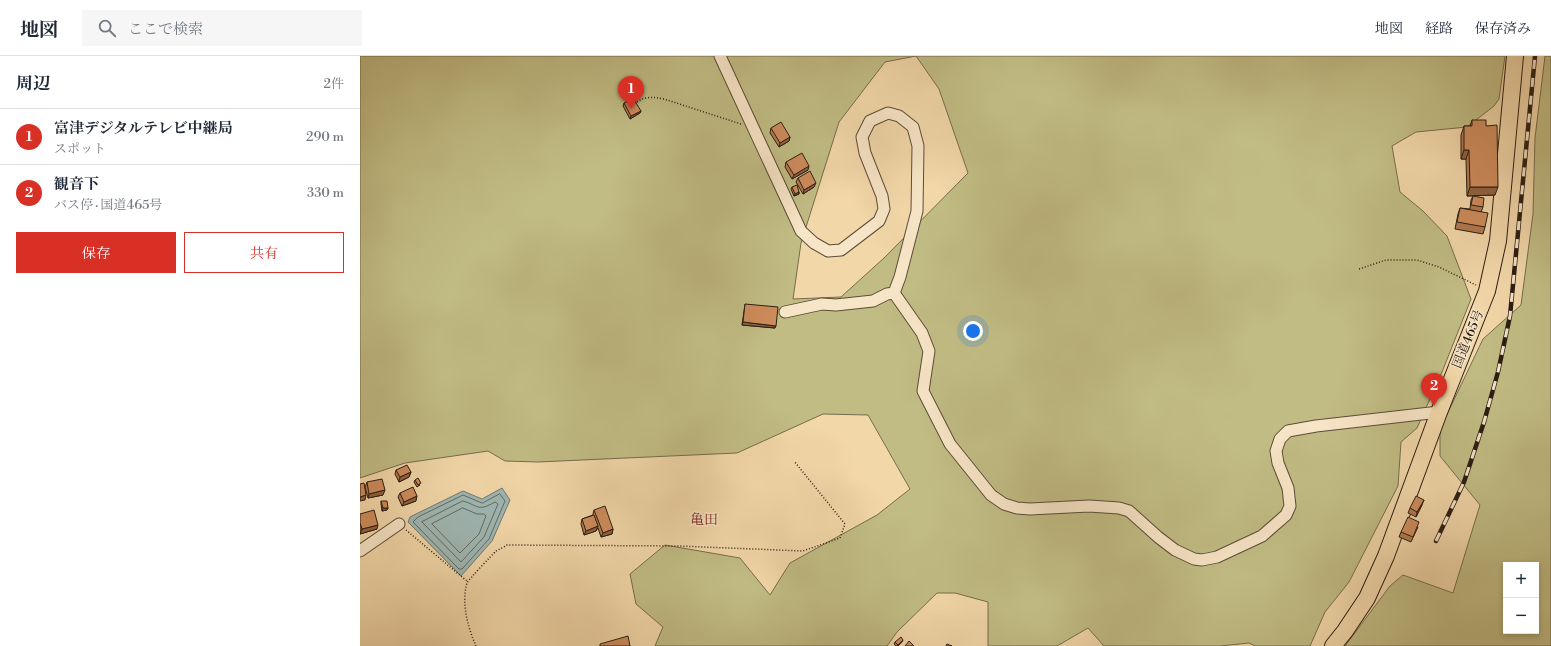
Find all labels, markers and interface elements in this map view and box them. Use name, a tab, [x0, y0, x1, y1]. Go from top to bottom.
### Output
search box	[82, 10, 362, 46]
icon: search	[96, 17, 118, 39]
text: 地図	[20, 18, 58, 42]
text: ここで検索	[128, 20, 203, 39]
text: 地図	[1375, 20, 1403, 38]
text: 経路	[1425, 20, 1453, 38]
text: 保存済み	[1475, 20, 1531, 38]
text: 周辺	[16, 73, 50, 95]
text: 2件	[324, 76, 344, 92]
pin: 1	[618, 76, 644, 109]
text: 富津デジタルテレビ中継局	[54, 119, 233, 138]
text: 1	[26, 129, 32, 145]
text: 290 m	[306, 129, 344, 145]
text: スポット	[54, 141, 106, 157]
text: 観音下	[54, 175, 99, 194]
text: 2	[25, 185, 33, 201]
text: 330 m	[307, 185, 344, 201]
text: バス停 · 国道465号	[54, 197, 162, 213]
button: 保存	[16, 232, 176, 273]
button: 共有	[184, 232, 344, 273]
street label: 国道465号	[1449, 307, 1487, 371]
your location	[963, 321, 983, 341]
pin: 2	[1421, 373, 1447, 406]
district label: 亀田	[690, 511, 718, 529]
map controls	[1503, 562, 1539, 634]
button: +	[1503, 562, 1539, 598]
button: −	[1503, 598, 1539, 634]

